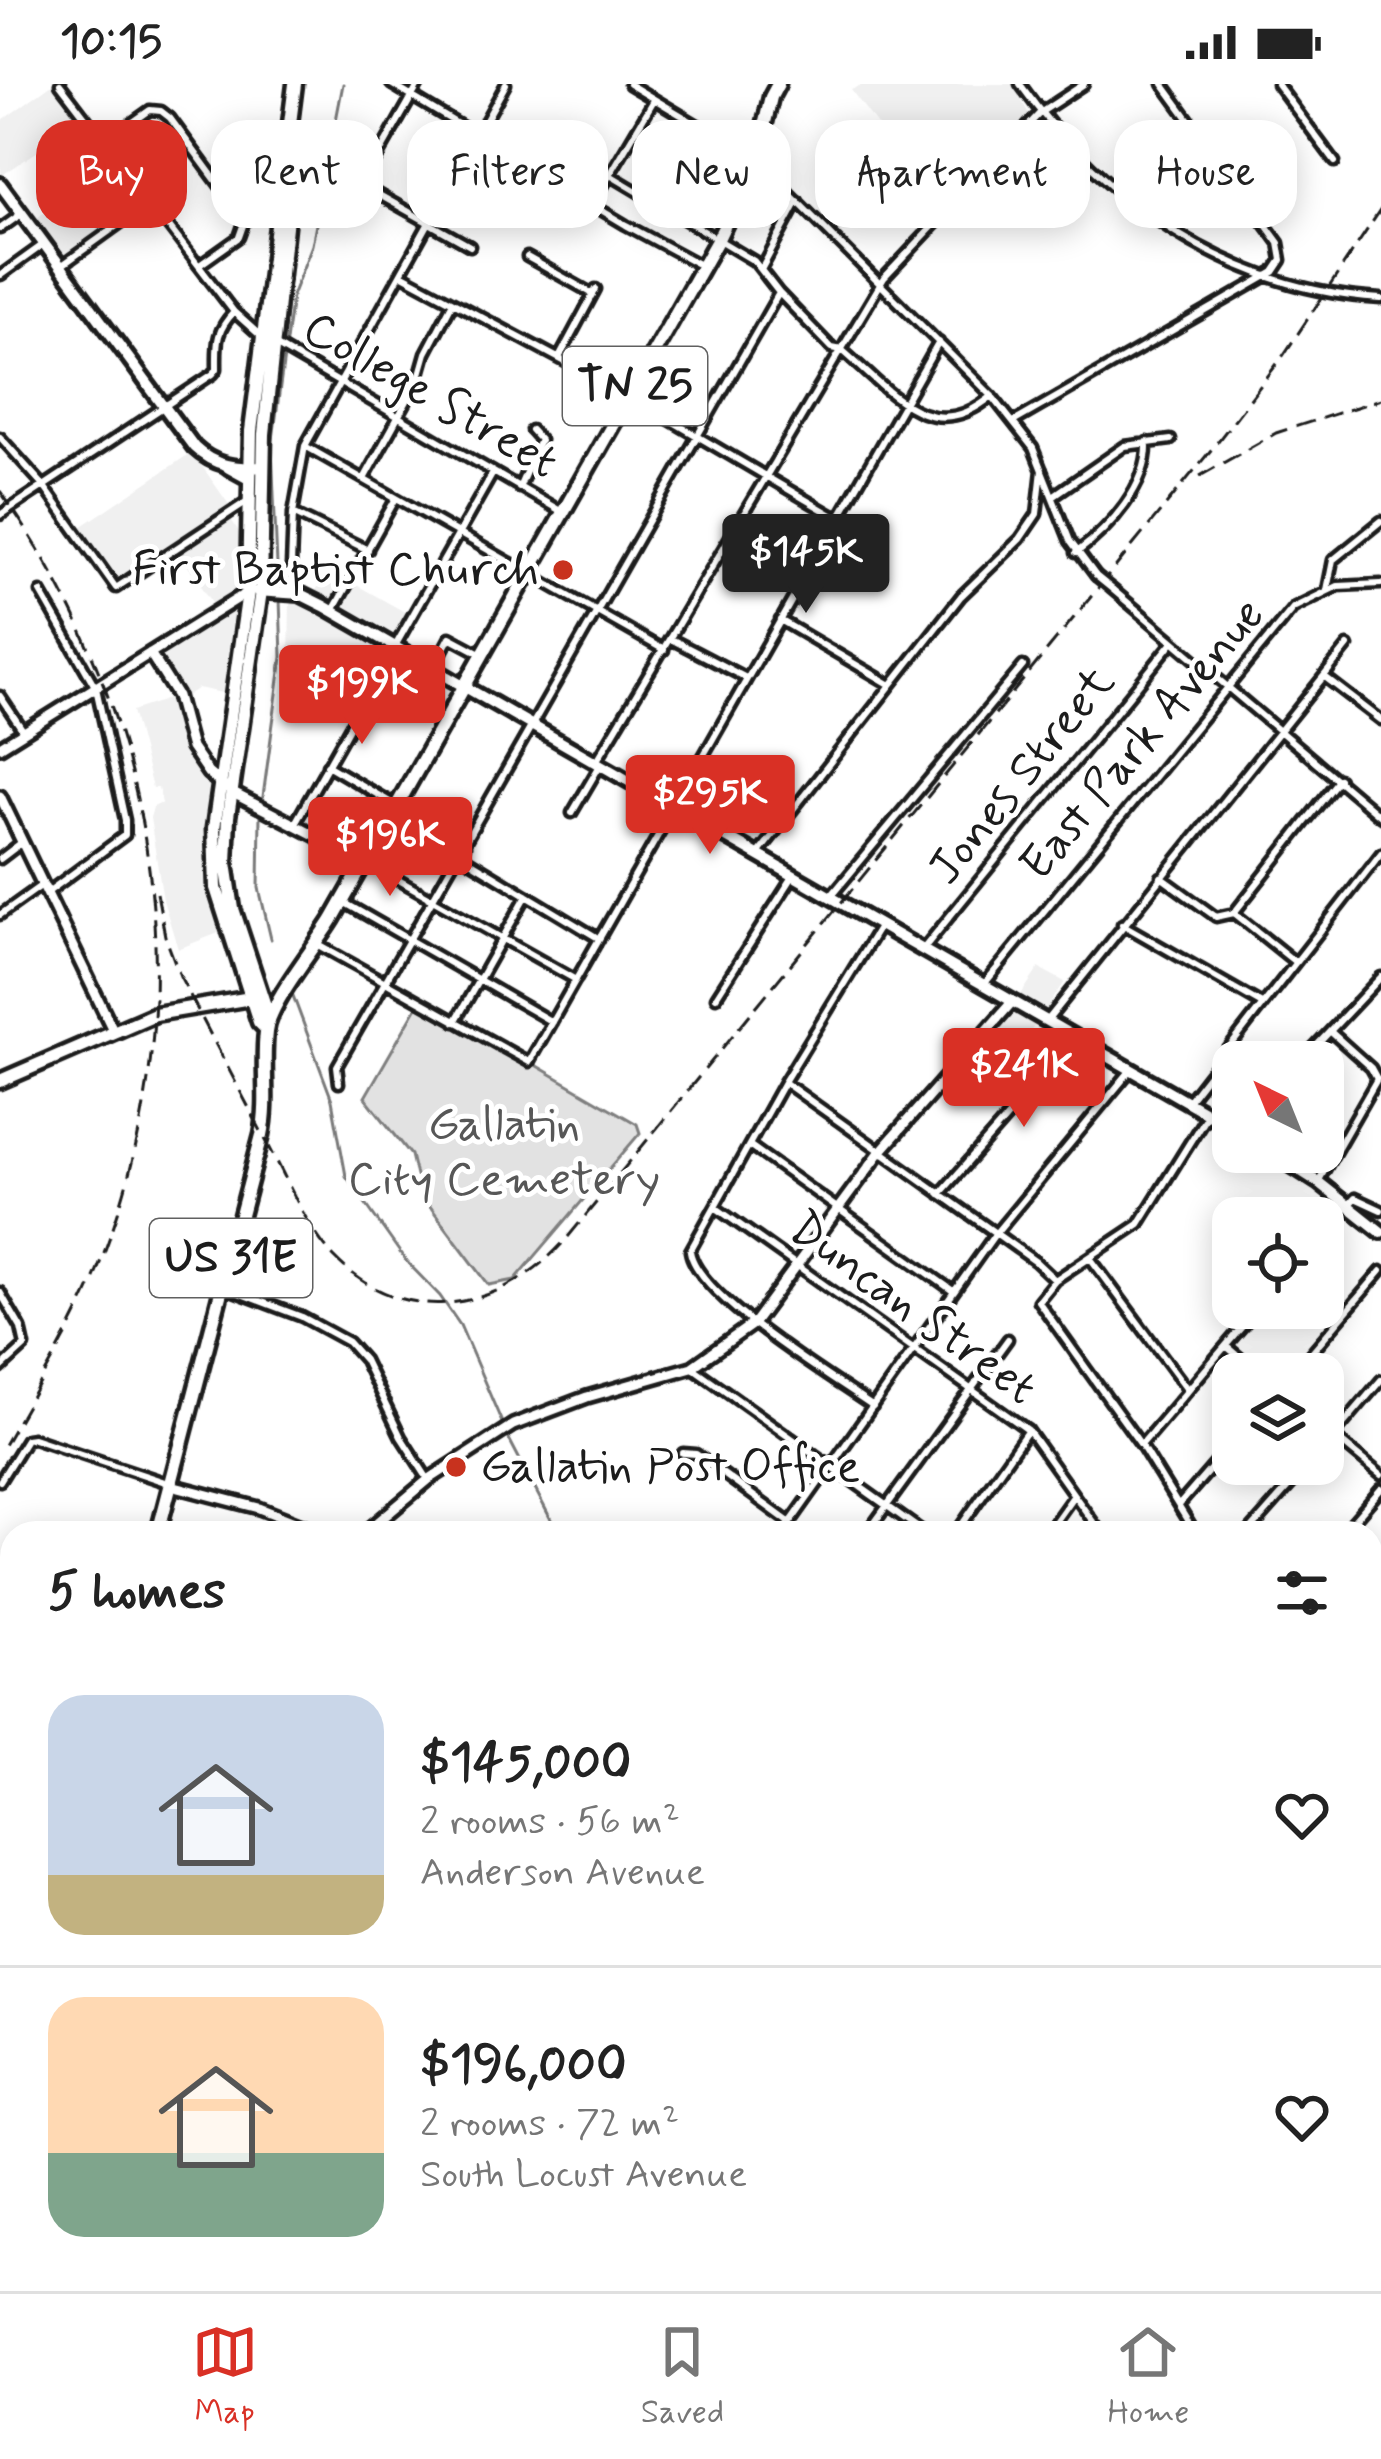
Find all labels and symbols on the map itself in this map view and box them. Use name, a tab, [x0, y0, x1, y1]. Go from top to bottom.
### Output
street label: College Street	[291, 298, 569, 494]
road number: TN 25	[563, 347, 707, 425]
pin: $145K	[722, 514, 890, 616]
place label: First Baptist Church	[132, 539, 539, 602]
marker: First Baptist Church	[550, 557, 576, 583]
street label: East Park Avenue	[1006, 585, 1280, 895]
pin: $199K	[278, 645, 446, 747]
street label: Jones Street	[914, 654, 1130, 898]
pin: $295K	[626, 755, 794, 857]
pin: $196K	[306, 797, 474, 899]
pin: $241K	[940, 1028, 1108, 1130]
north arrow	[1212, 1041, 1344, 1173]
park label: Gallatin City Cemetery	[348, 1094, 660, 1212]
street label: Duncan Street	[775, 1198, 1049, 1420]
road number: US 31E	[150, 1219, 312, 1297]
place label: Gallatin Post Office	[480, 1436, 860, 1499]
marker: Gallatin Post Office	[443, 1454, 469, 1480]

